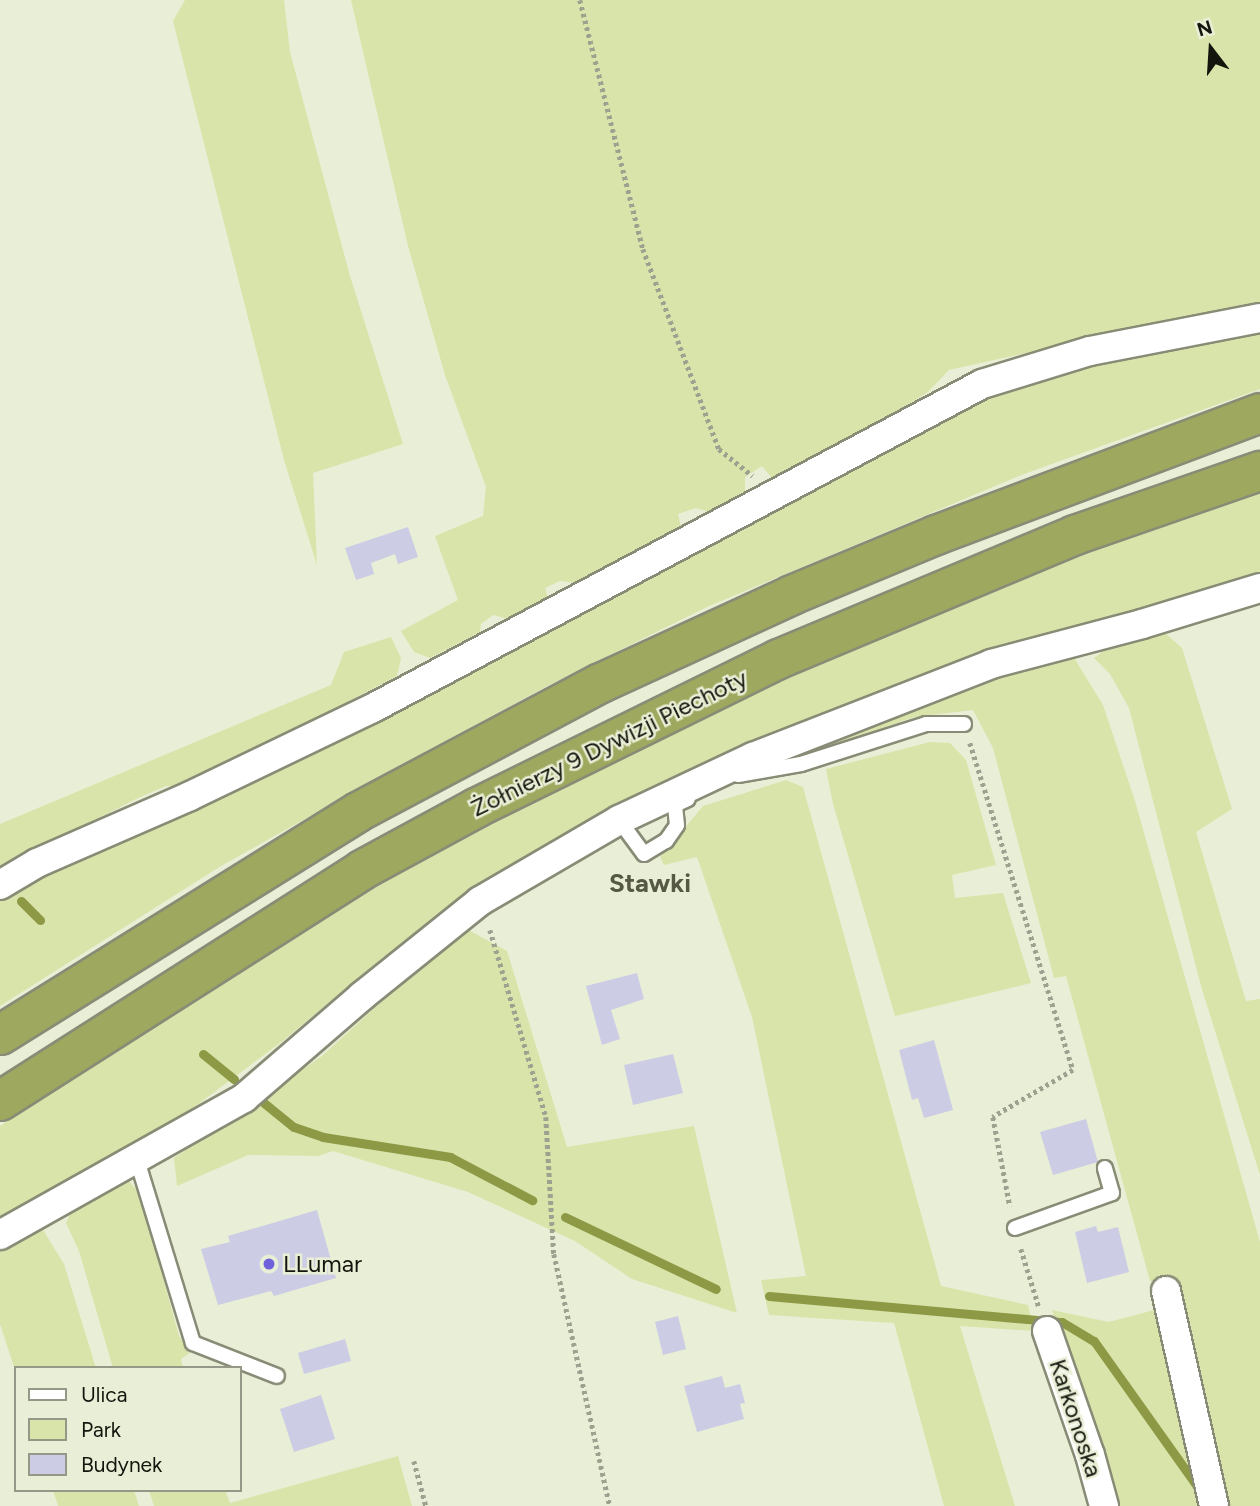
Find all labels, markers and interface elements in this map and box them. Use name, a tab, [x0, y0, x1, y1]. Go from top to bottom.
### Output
north arrow	[1176, 14, 1246, 84]
text: N	[1194, 15, 1215, 42]
street label: Żołnierzy 9 Dywizji Piechoty	[466, 663, 752, 823]
district label: Stawki	[609, 868, 691, 900]
place label: LLumar	[283, 1250, 362, 1278]
marker: LLumar	[261, 1256, 277, 1272]
street label: Karkonoska	[1043, 1355, 1109, 1481]
legend	[14, 1366, 242, 1492]
text: Ulica	[81, 1382, 127, 1407]
text: Park	[81, 1417, 121, 1442]
text: Budynek	[81, 1452, 162, 1477]

